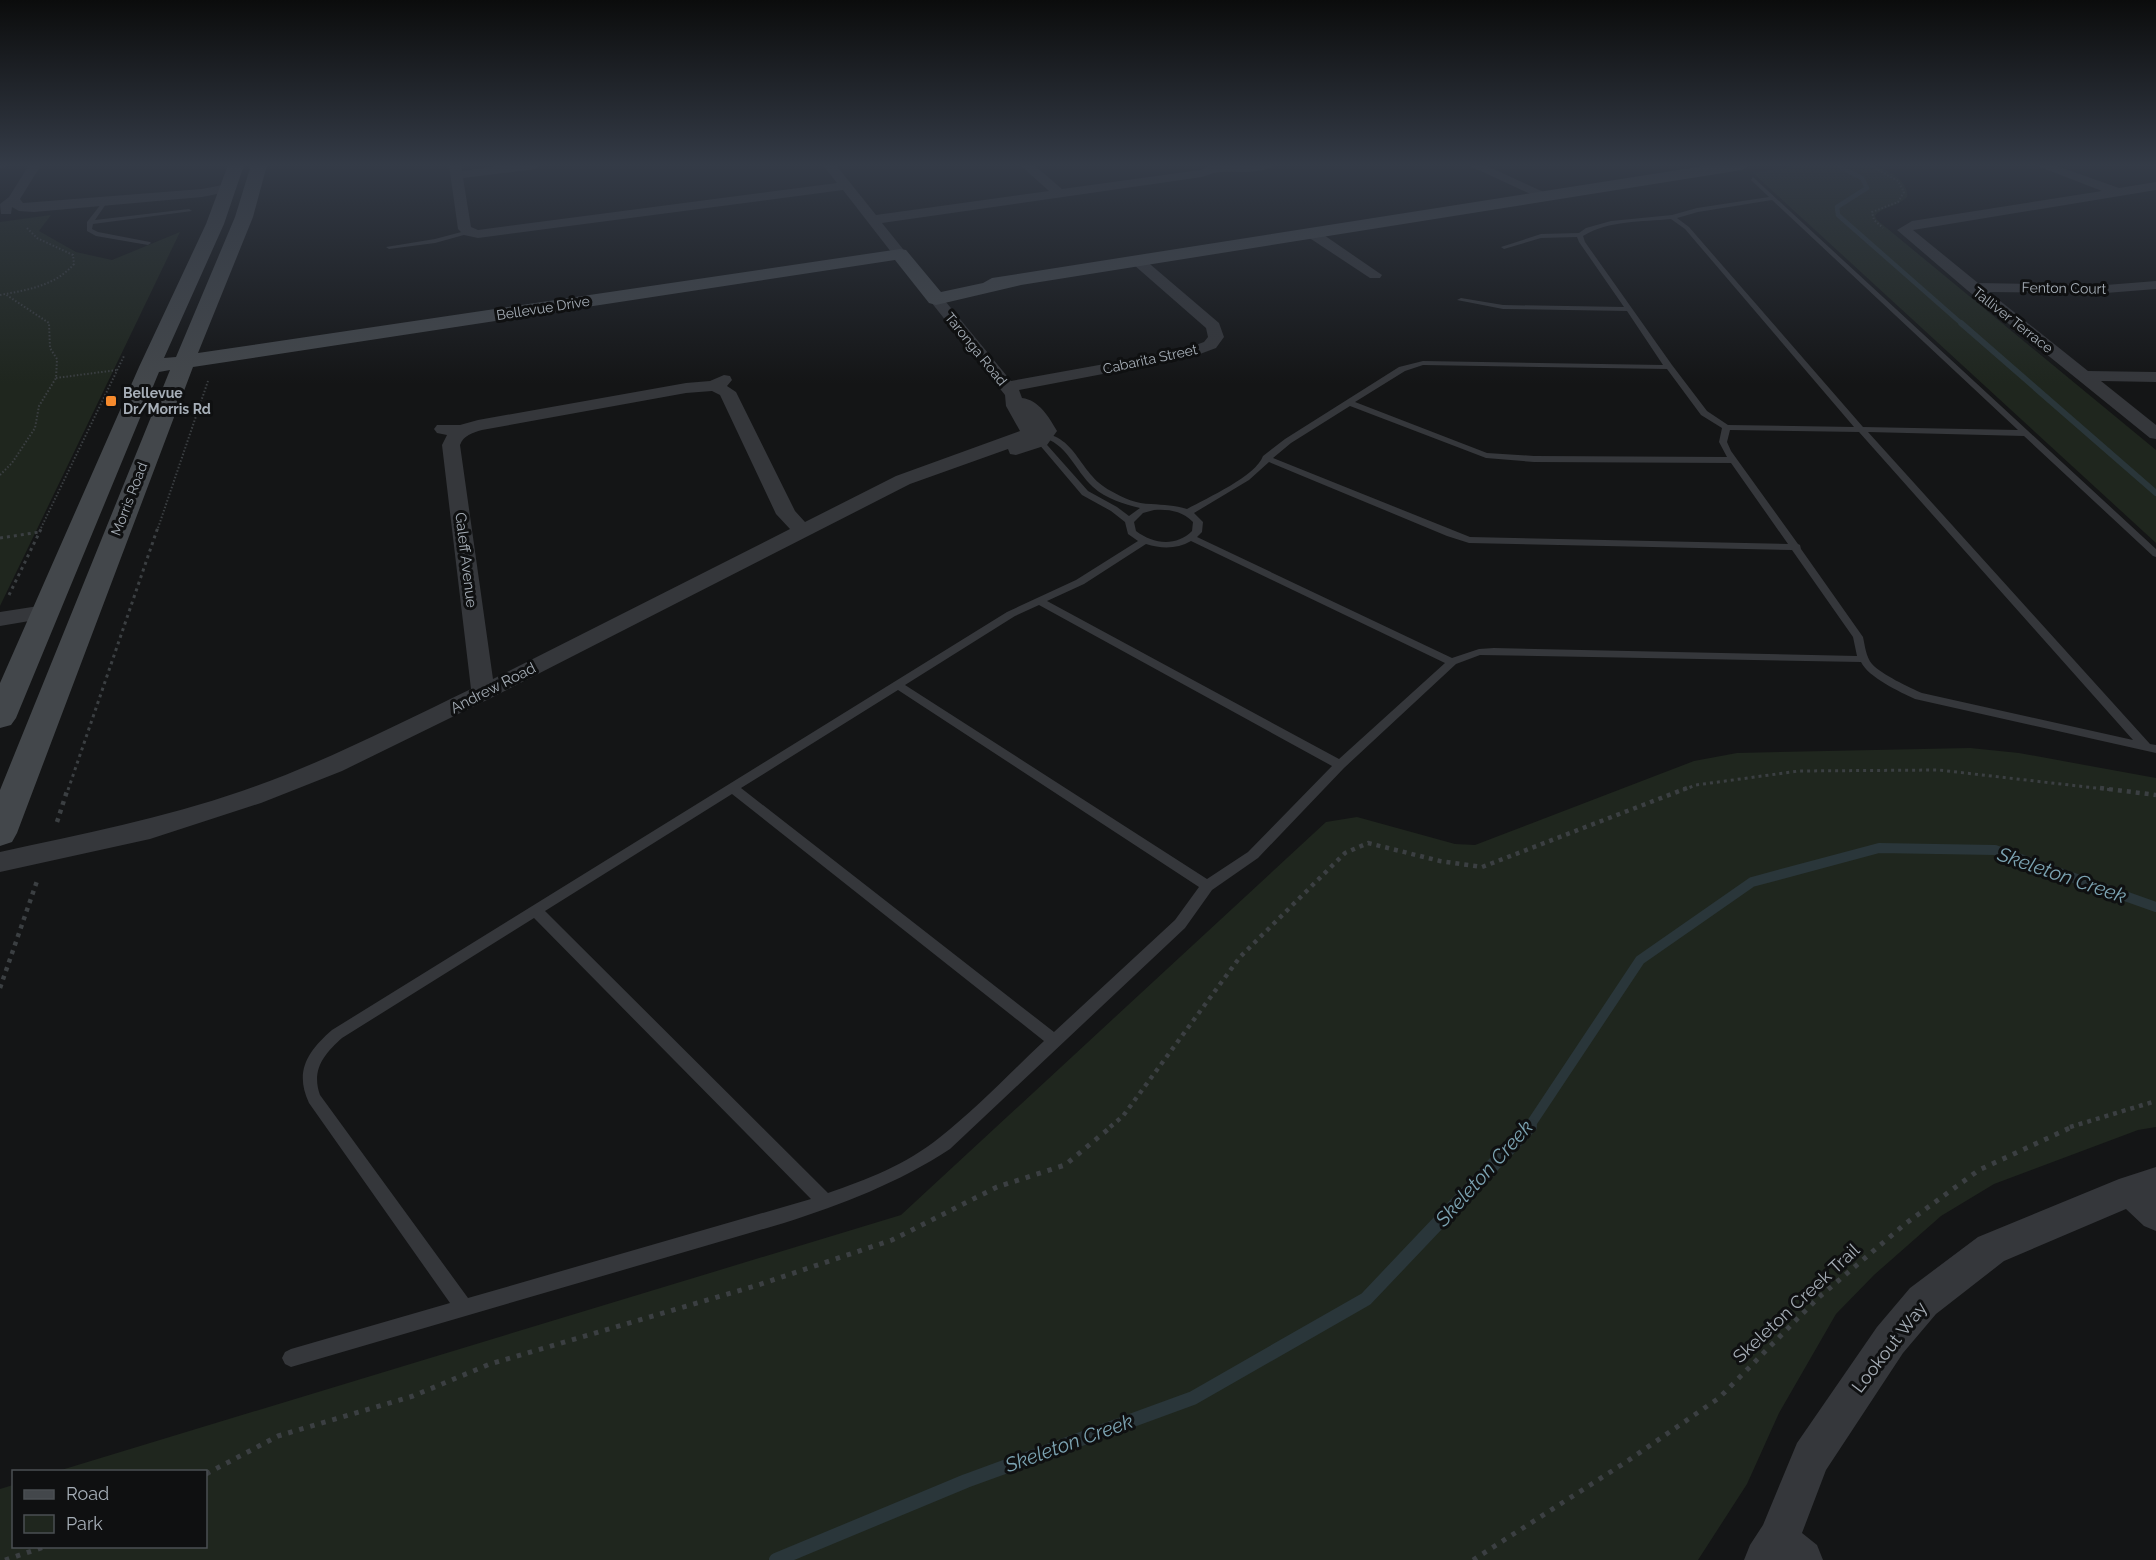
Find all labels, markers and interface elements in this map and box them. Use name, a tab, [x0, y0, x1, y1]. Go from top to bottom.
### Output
street label: Fenton Court	[2022, 279, 2107, 297]
street label: Talliver Terrace	[1970, 284, 2056, 356]
street label: Bellevue Drive	[495, 293, 591, 323]
street label: Taronga Road	[942, 309, 1010, 389]
street label: Cabarita Street	[1101, 341, 1199, 377]
place label: Bellevue Dr/Morris Rd	[123, 385, 211, 417]
marker: Bellevue Dr/Morris Rd	[104, 394, 118, 408]
street label: Morris Road	[108, 460, 150, 538]
street label: Galeff Avenue	[451, 511, 481, 609]
street label: Andrew Road	[447, 659, 539, 717]
water label: Skeleton Creek	[1994, 841, 2130, 908]
water label: Skeleton Creek	[1429, 1115, 1538, 1232]
street label: Skeleton Creek Trail	[1729, 1239, 1864, 1367]
street label: Lookout Way	[1847, 1297, 1931, 1397]
water label: Skeleton Creek	[1001, 1409, 1137, 1478]
legend	[12, 1470, 207, 1548]
text: Road	[66, 1483, 109, 1504]
text: Park	[66, 1513, 103, 1534]

